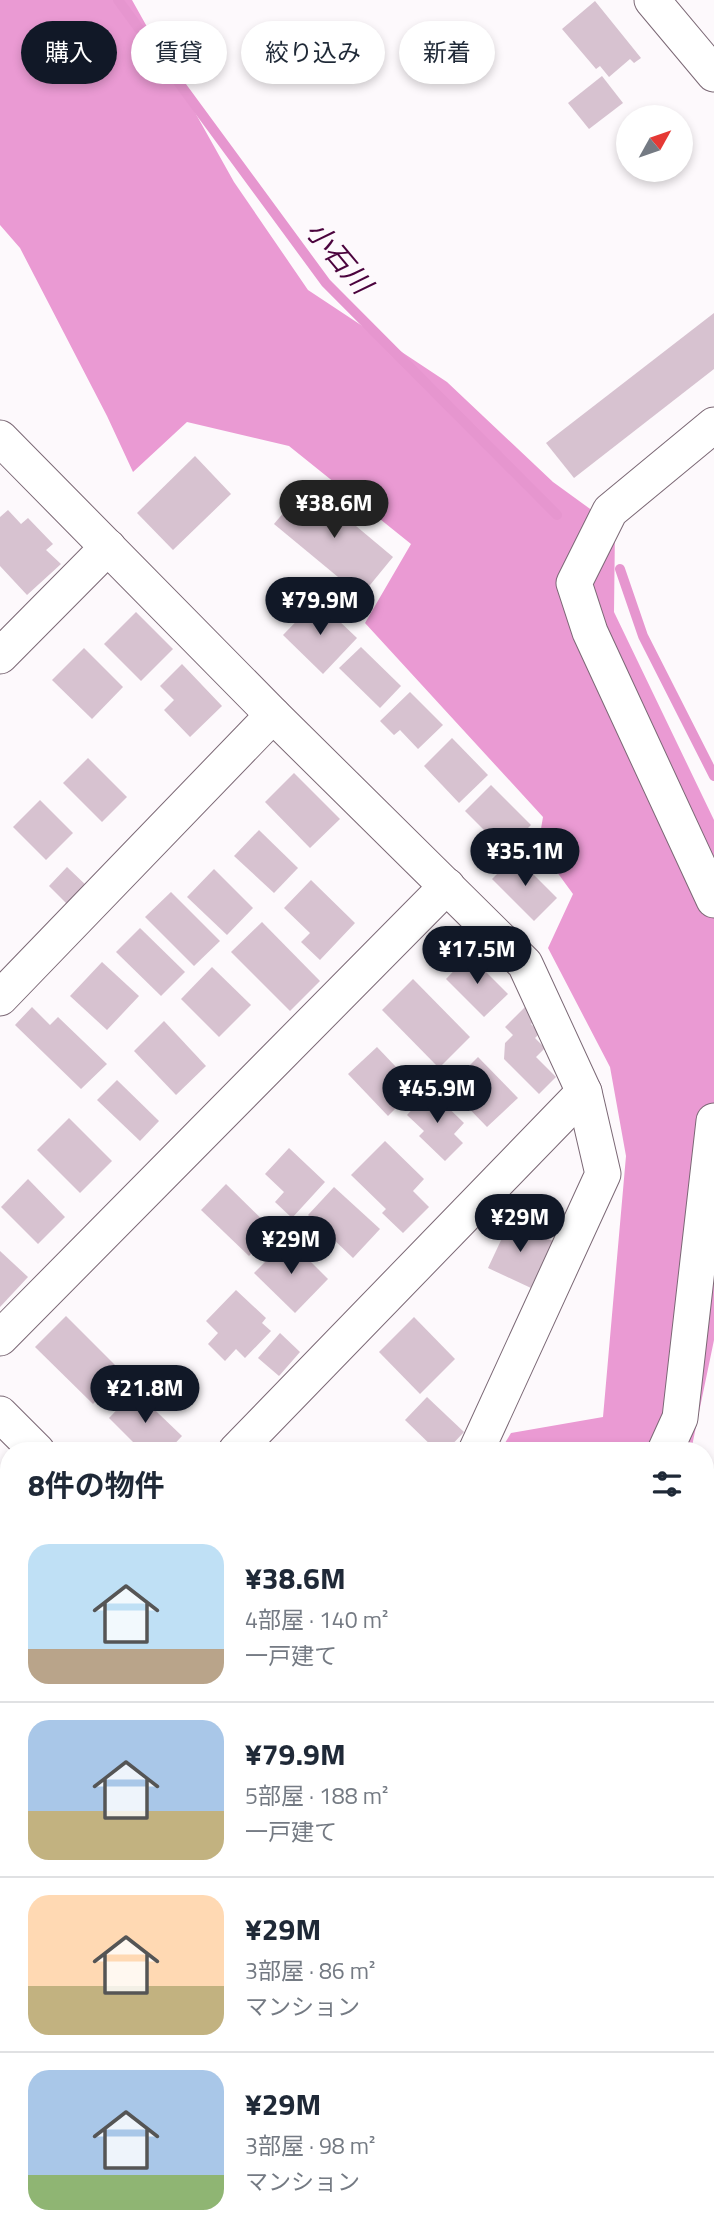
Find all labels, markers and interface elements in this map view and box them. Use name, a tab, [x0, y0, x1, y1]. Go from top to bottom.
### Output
chip: 購入	[21, 21, 117, 84]
chip: 賃貸	[131, 21, 227, 84]
chip: 絞り込み	[241, 21, 385, 84]
chip: 新着	[399, 21, 495, 84]
north arrow	[616, 105, 693, 182]
map controls	[616, 105, 693, 182]
water label: 小石川	[296, 211, 385, 305]
pin: ¥38.6M	[277, 480, 391, 540]
text: ¥38.6M	[295, 485, 373, 520]
pin: ¥79.9M	[263, 578, 377, 637]
text: ¥79.9M	[281, 582, 359, 617]
pin: ¥35.1M	[468, 828, 582, 888]
text: ¥35.1M	[486, 833, 564, 868]
pin: ¥17.5M	[420, 926, 534, 986]
text: ¥17.5M	[438, 931, 516, 966]
pin: ¥45.9M	[380, 1066, 494, 1125]
text: ¥45.9M	[398, 1070, 476, 1105]
pin: ¥29M	[479, 1194, 561, 1254]
text: ¥29M	[491, 1199, 549, 1234]
pin: ¥29M	[250, 1216, 332, 1276]
text: ¥29M	[262, 1221, 320, 1256]
pin: ¥21.8M	[88, 1366, 202, 1425]
text: ¥21.8M	[106, 1370, 184, 1405]
text: 8件の物件	[28, 1462, 165, 1508]
icon: filters	[648, 1465, 686, 1503]
text: ¥38.6M	[245, 1555, 346, 1601]
icon: home	[84, 1572, 168, 1656]
text: 4部屋 · 140 m²	[245, 1602, 388, 1637]
text: 一戸建て	[245, 1638, 337, 1673]
text: ¥79.9M	[245, 1731, 346, 1777]
icon: home	[84, 1748, 168, 1832]
text: 5部屋 · 188 m²	[245, 1778, 388, 1813]
text: 一戸建て	[245, 1814, 337, 1849]
text: ¥29M	[245, 1906, 321, 1952]
icon: home	[84, 1923, 168, 2007]
text: 3部屋 · 86 m²	[245, 1953, 375, 1988]
text: マンション	[245, 1989, 360, 2024]
text: ¥29M	[245, 2081, 321, 2127]
icon: home	[84, 2098, 168, 2182]
text: 3部屋 · 98 m²	[245, 2128, 375, 2163]
text: マンション	[245, 2164, 360, 2199]

